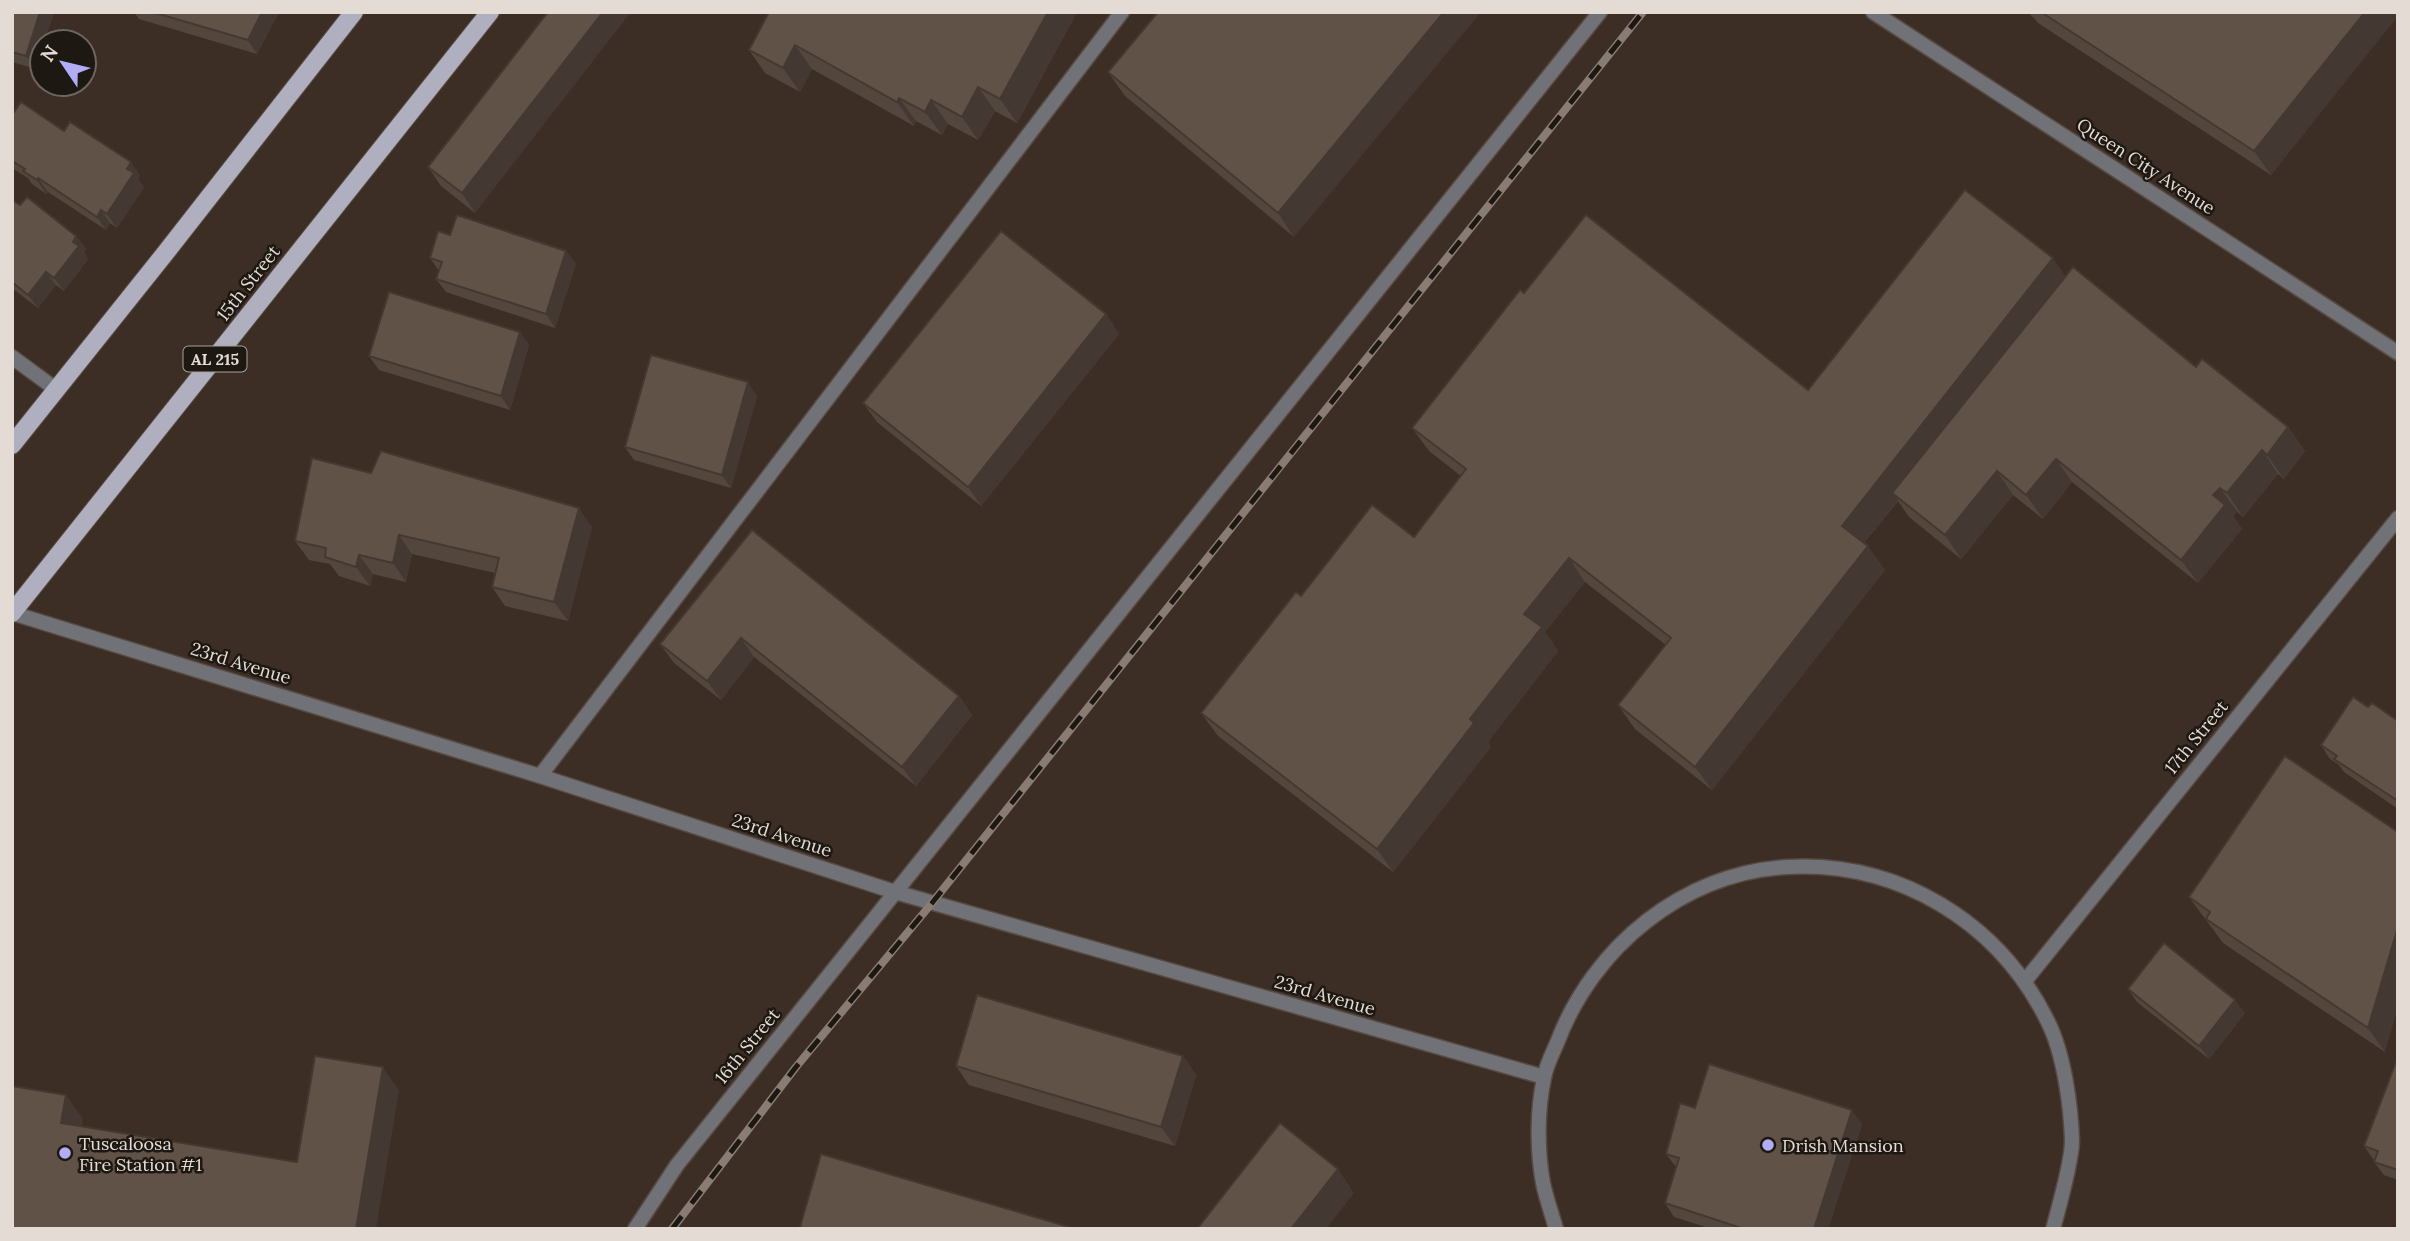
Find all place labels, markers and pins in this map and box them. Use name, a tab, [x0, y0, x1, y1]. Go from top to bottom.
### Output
place label: Tuscaloosa Fire Station #1	[79, 1132, 202, 1176]
place label: Drish Mansion	[1782, 1134, 1904, 1157]
marker: Drish Mansion	[1760, 1137, 1776, 1153]
marker: Tuscaloosa Fire Station #1	[57, 1145, 73, 1161]

